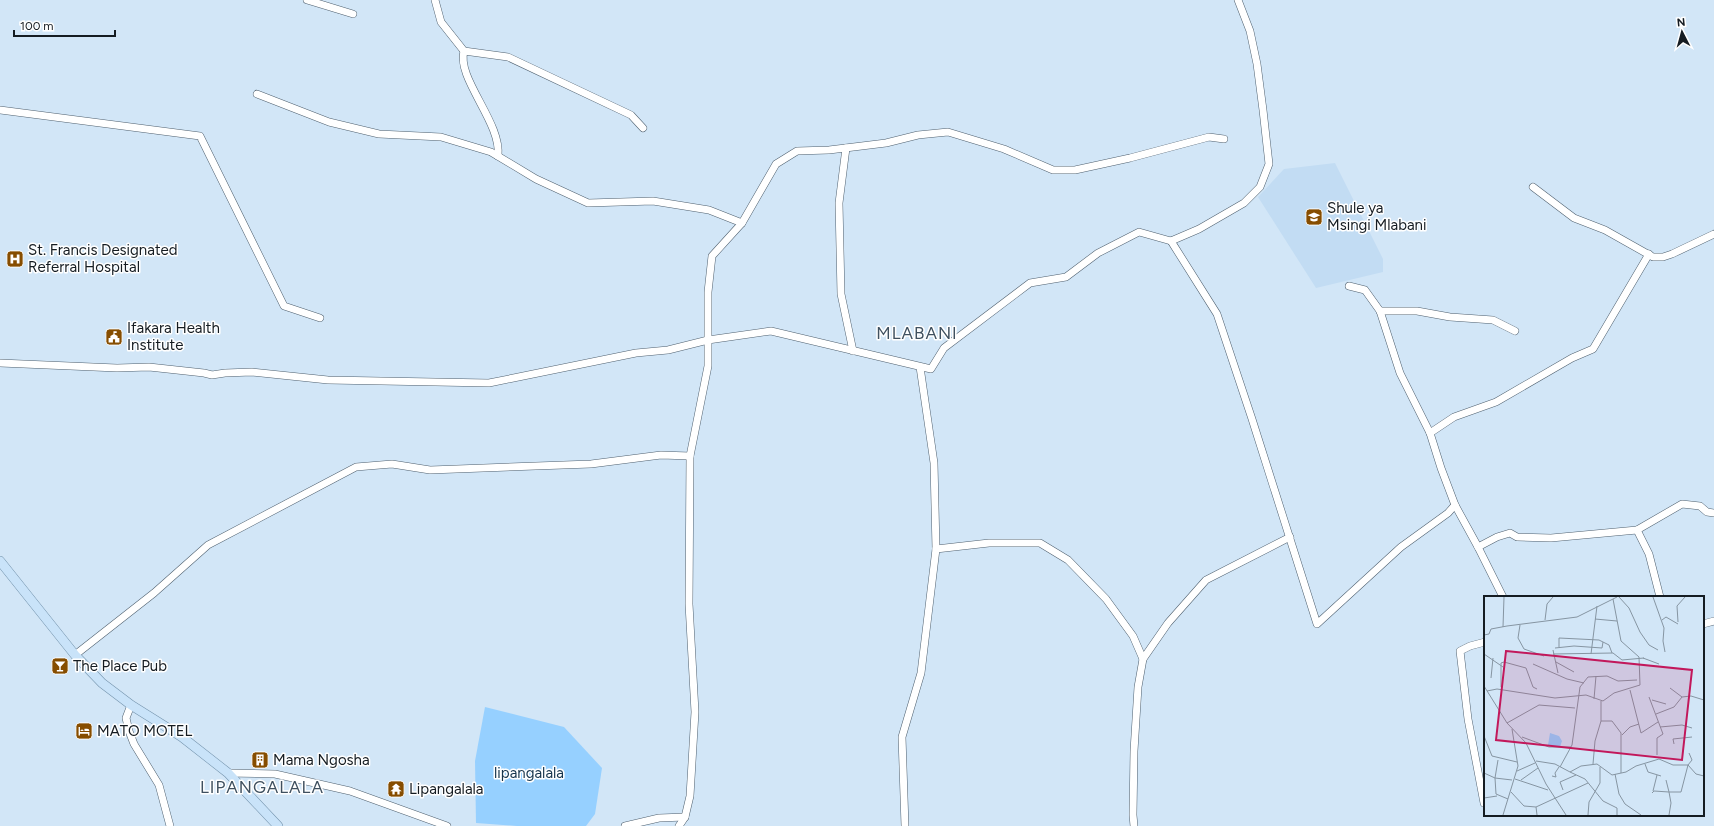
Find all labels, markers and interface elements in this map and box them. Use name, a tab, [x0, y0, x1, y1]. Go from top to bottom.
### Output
scale bar	[14, 12, 115, 38]
north arrow	[1662, 12, 1702, 52]
text: N	[1676, 16, 1686, 29]
text: 100 m	[20, 19, 54, 33]
place label: Shule ya Msingi Mlabani	[1327, 199, 1426, 234]
school or university icon: Shule ya Msingi Mlabani	[1304, 207, 1324, 227]
place label: St. Francis Designated Referral Hospital	[28, 241, 178, 276]
hospital icon: St. Francis Designated Referral Hospital	[5, 249, 25, 269]
place label: Ifakara Health Institute	[127, 319, 220, 354]
district label: MLABANI	[876, 323, 958, 343]
public building icon: Ifakara Health Institute	[104, 327, 124, 347]
inset map	[1484, 596, 1704, 816]
bar icon: The Place Pub	[50, 656, 70, 676]
place label: The Place Pub	[73, 657, 167, 675]
hotel icon: MATO MOTEL	[74, 721, 94, 741]
place label: MATO MOTEL	[97, 722, 193, 740]
building icon: Mama Ngosha	[250, 750, 270, 770]
place label: Mama Ngosha	[273, 751, 370, 769]
park label: lipangalala	[494, 764, 564, 782]
district label: LIPANGALALA	[200, 777, 324, 797]
temple icon: Lipangalala	[386, 779, 406, 799]
place label: Lipangalala	[409, 780, 484, 798]

